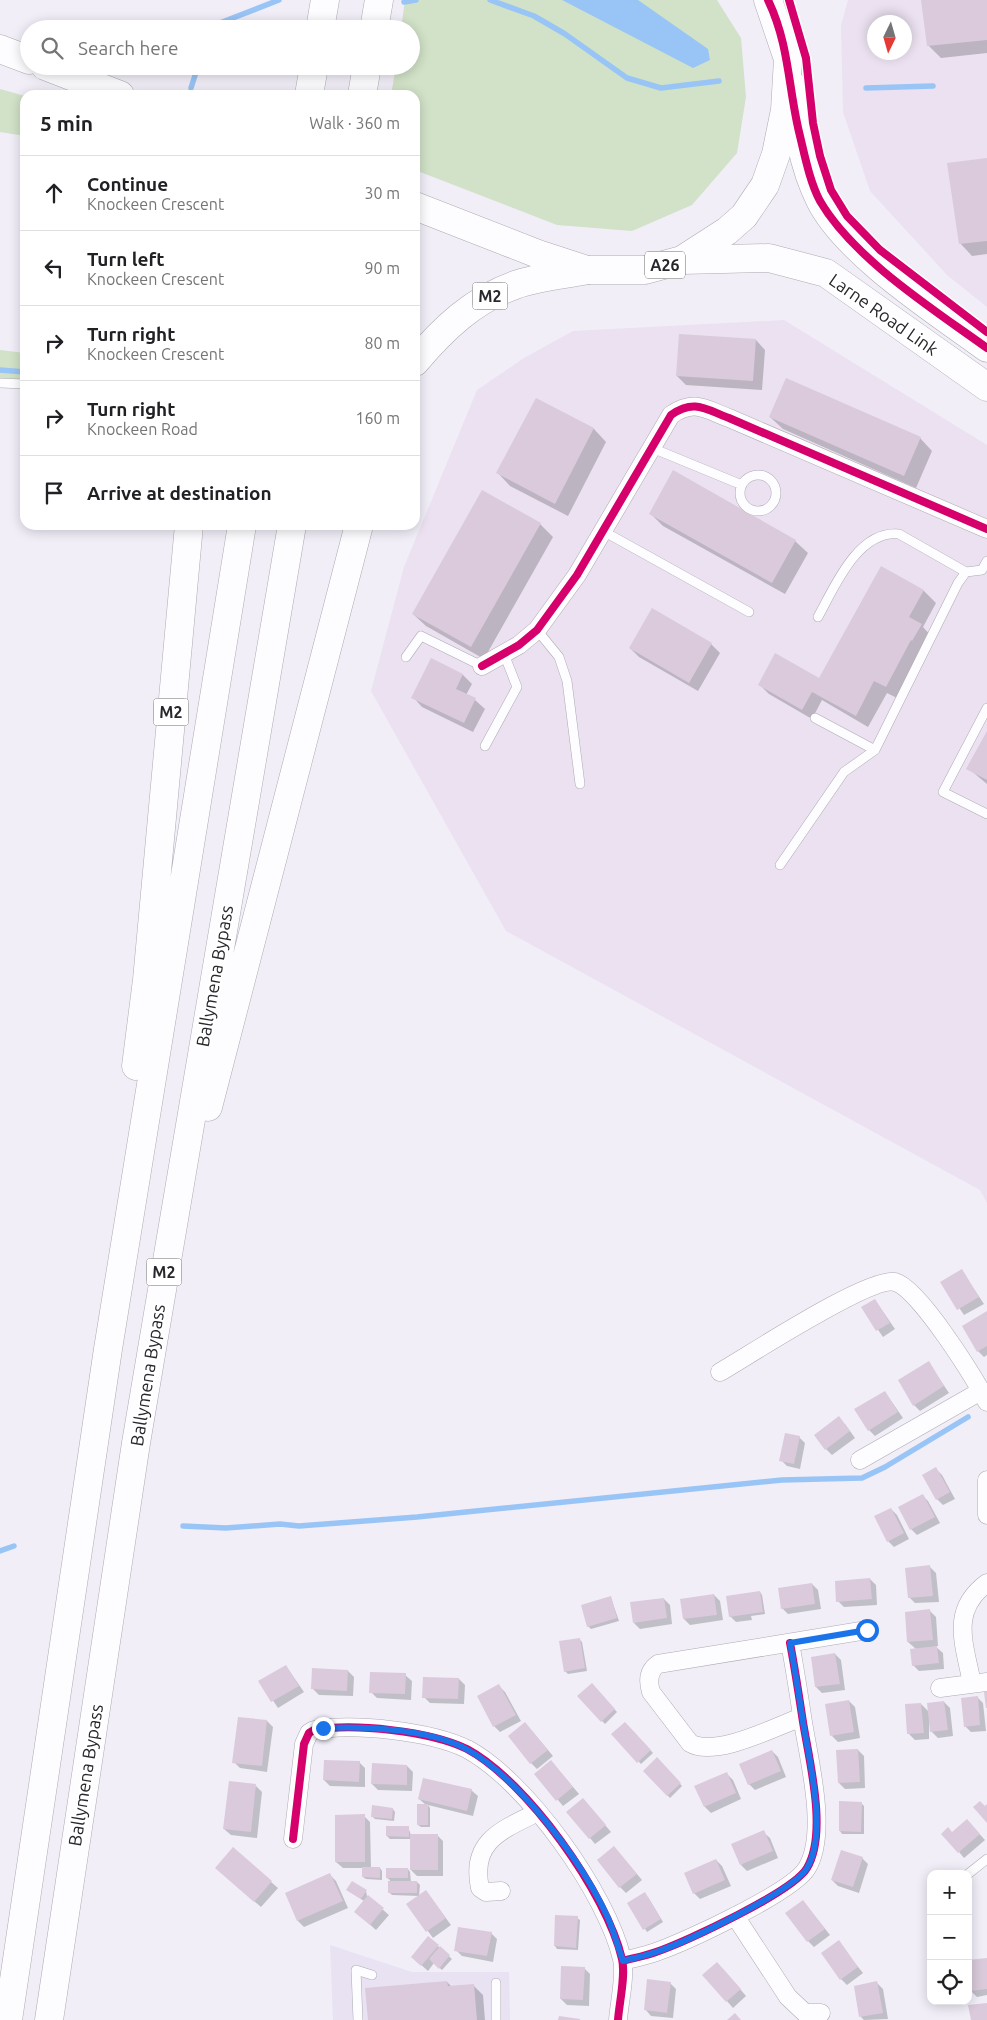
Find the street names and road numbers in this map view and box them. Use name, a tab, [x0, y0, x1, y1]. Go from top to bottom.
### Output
road number: A26	[645, 252, 685, 278]
street label: Larne Road Link	[826, 269, 942, 359]
road number: M2	[472, 282, 508, 310]
road number: M2	[154, 699, 188, 726]
street label: Ballymena Bypass	[192, 903, 236, 1048]
road number: M2	[146, 1258, 182, 1286]
street label: Ballymena Bypass	[126, 1302, 168, 1447]
street label: Ballymena Bypass	[64, 1702, 106, 1847]

